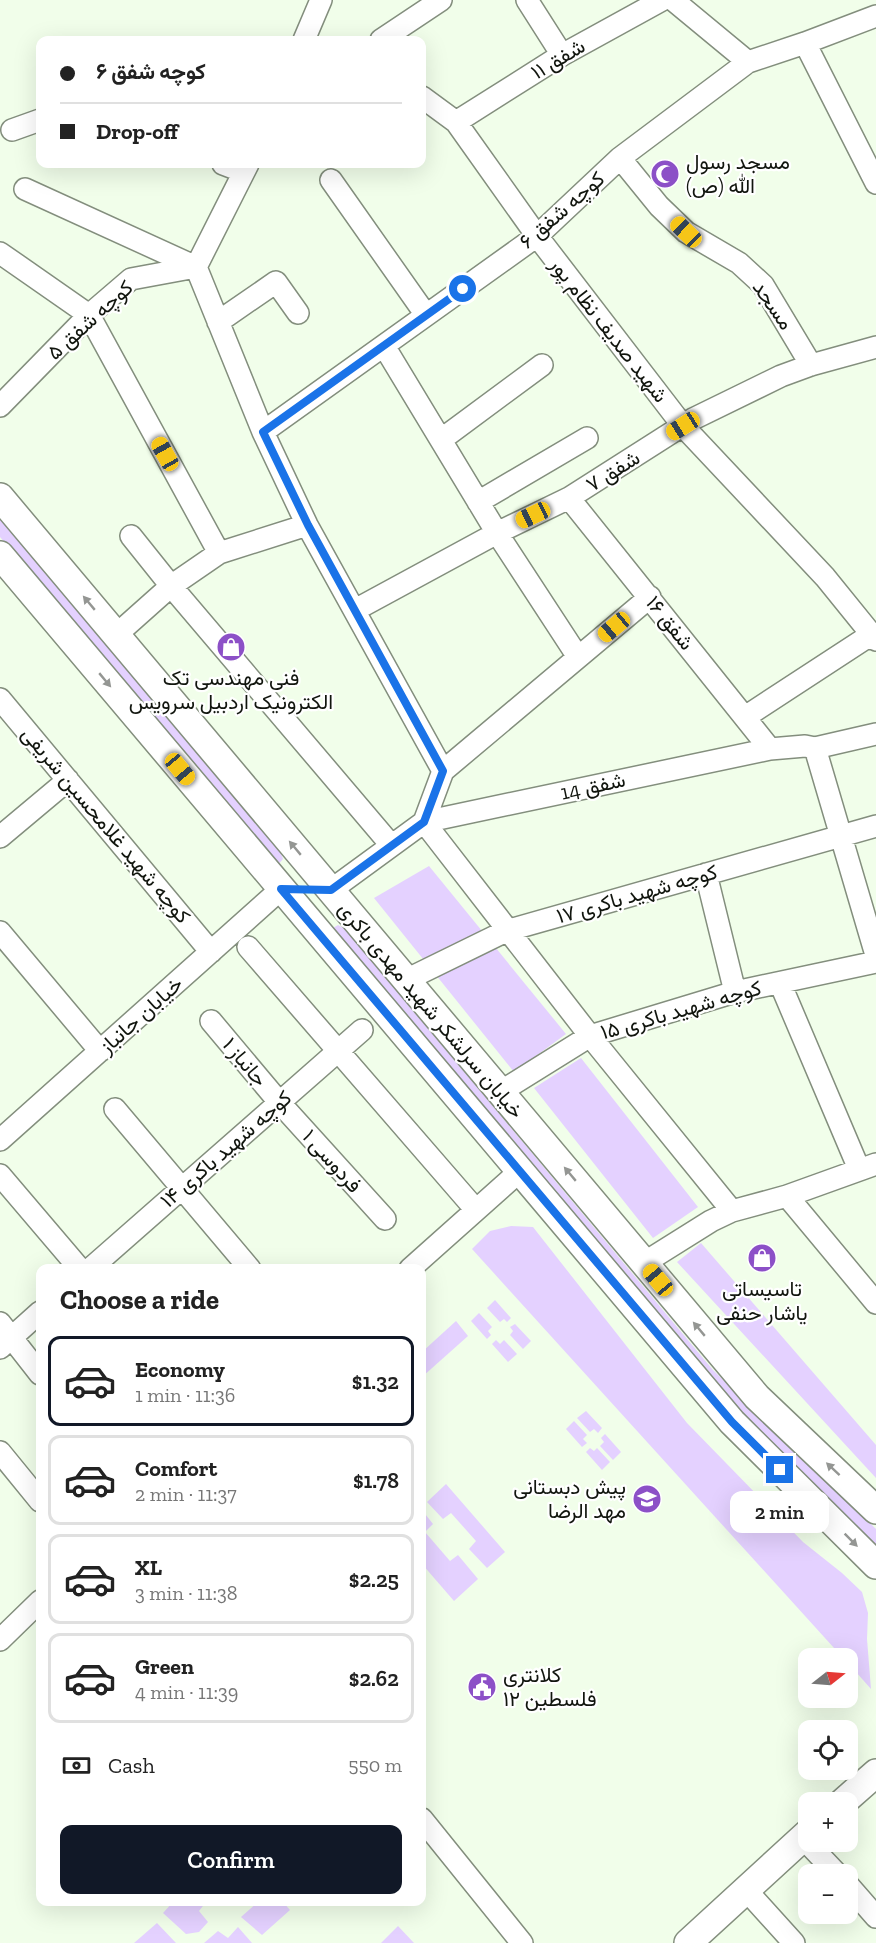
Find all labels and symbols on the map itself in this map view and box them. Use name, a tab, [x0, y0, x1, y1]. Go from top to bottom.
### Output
street label: شفق ۱۱	[526, 33, 589, 84]
place label: مسجد رسول الله (ص)	[686, 149, 790, 198]
mosque icon: مسجد رسول الله (ص)	[649, 158, 681, 190]
street label: کوچه شفق ۶	[514, 166, 611, 255]
car	[667, 213, 705, 251]
street label: شهید صدیف نظام پور	[543, 251, 674, 408]
street label: کوچه شفق ۵	[42, 275, 139, 366]
route start	[449, 275, 476, 302]
street label: مسجد	[748, 275, 799, 334]
car	[663, 409, 703, 443]
car	[148, 434, 182, 474]
street label: شفق ۷	[581, 444, 644, 497]
car	[513, 499, 553, 531]
street label: شفق ۱۶	[641, 591, 700, 655]
one-way arrow	[82, 595, 95, 611]
car	[594, 609, 634, 645]
shop icon: فنی مهندسی تک الکترونیک اردبیل سرویس	[215, 631, 247, 663]
place label: فنی مهندسی تک الکترونیک اردبیل سرویس	[129, 665, 333, 715]
one-way arrow	[99, 672, 112, 688]
street label: کوچه شهید غلامحسین شریفی	[15, 721, 196, 930]
car	[162, 749, 198, 789]
street label: شفق 14	[558, 766, 628, 805]
one-way arrow	[289, 840, 302, 856]
street label: کوچه شهید باکری ۱۷	[554, 859, 721, 930]
street label: خیابان سرلشکر شهید مهدی باکری	[333, 896, 529, 1124]
street label: خیابان جانباز	[93, 971, 188, 1060]
street label: کوچه شهید باکری ۱۵	[598, 975, 765, 1046]
street label: جانباز ۱	[217, 1032, 273, 1092]
street label: کوچه شهید باکری ۱۴	[155, 1085, 298, 1214]
street label: فردوسی ۱	[297, 1124, 367, 1198]
one-way arrow	[563, 1166, 576, 1182]
shop icon: تاسیساتی یاشار حنفی	[746, 1242, 778, 1274]
car	[640, 1260, 676, 1300]
place label: تاسیساتی یاشار حنفی	[716, 1276, 808, 1326]
one-way arrow	[693, 1321, 706, 1336]
route end	[766, 1456, 793, 1483]
one-way arrow	[827, 1463, 841, 1477]
place label: پیش دبستانی مهد الرضا	[513, 1474, 626, 1524]
school or university icon: پیش دبستانی مهد الرضا	[631, 1483, 663, 1515]
callout: 2 min	[730, 1491, 830, 1533]
one-way arrow	[844, 1533, 858, 1547]
north arrow	[798, 1648, 858, 1708]
place label: کلانتری ۱۲ فلسطین	[503, 1662, 596, 1711]
public building icon: کلانتری ۱۲ فلسطین	[466, 1671, 498, 1703]

